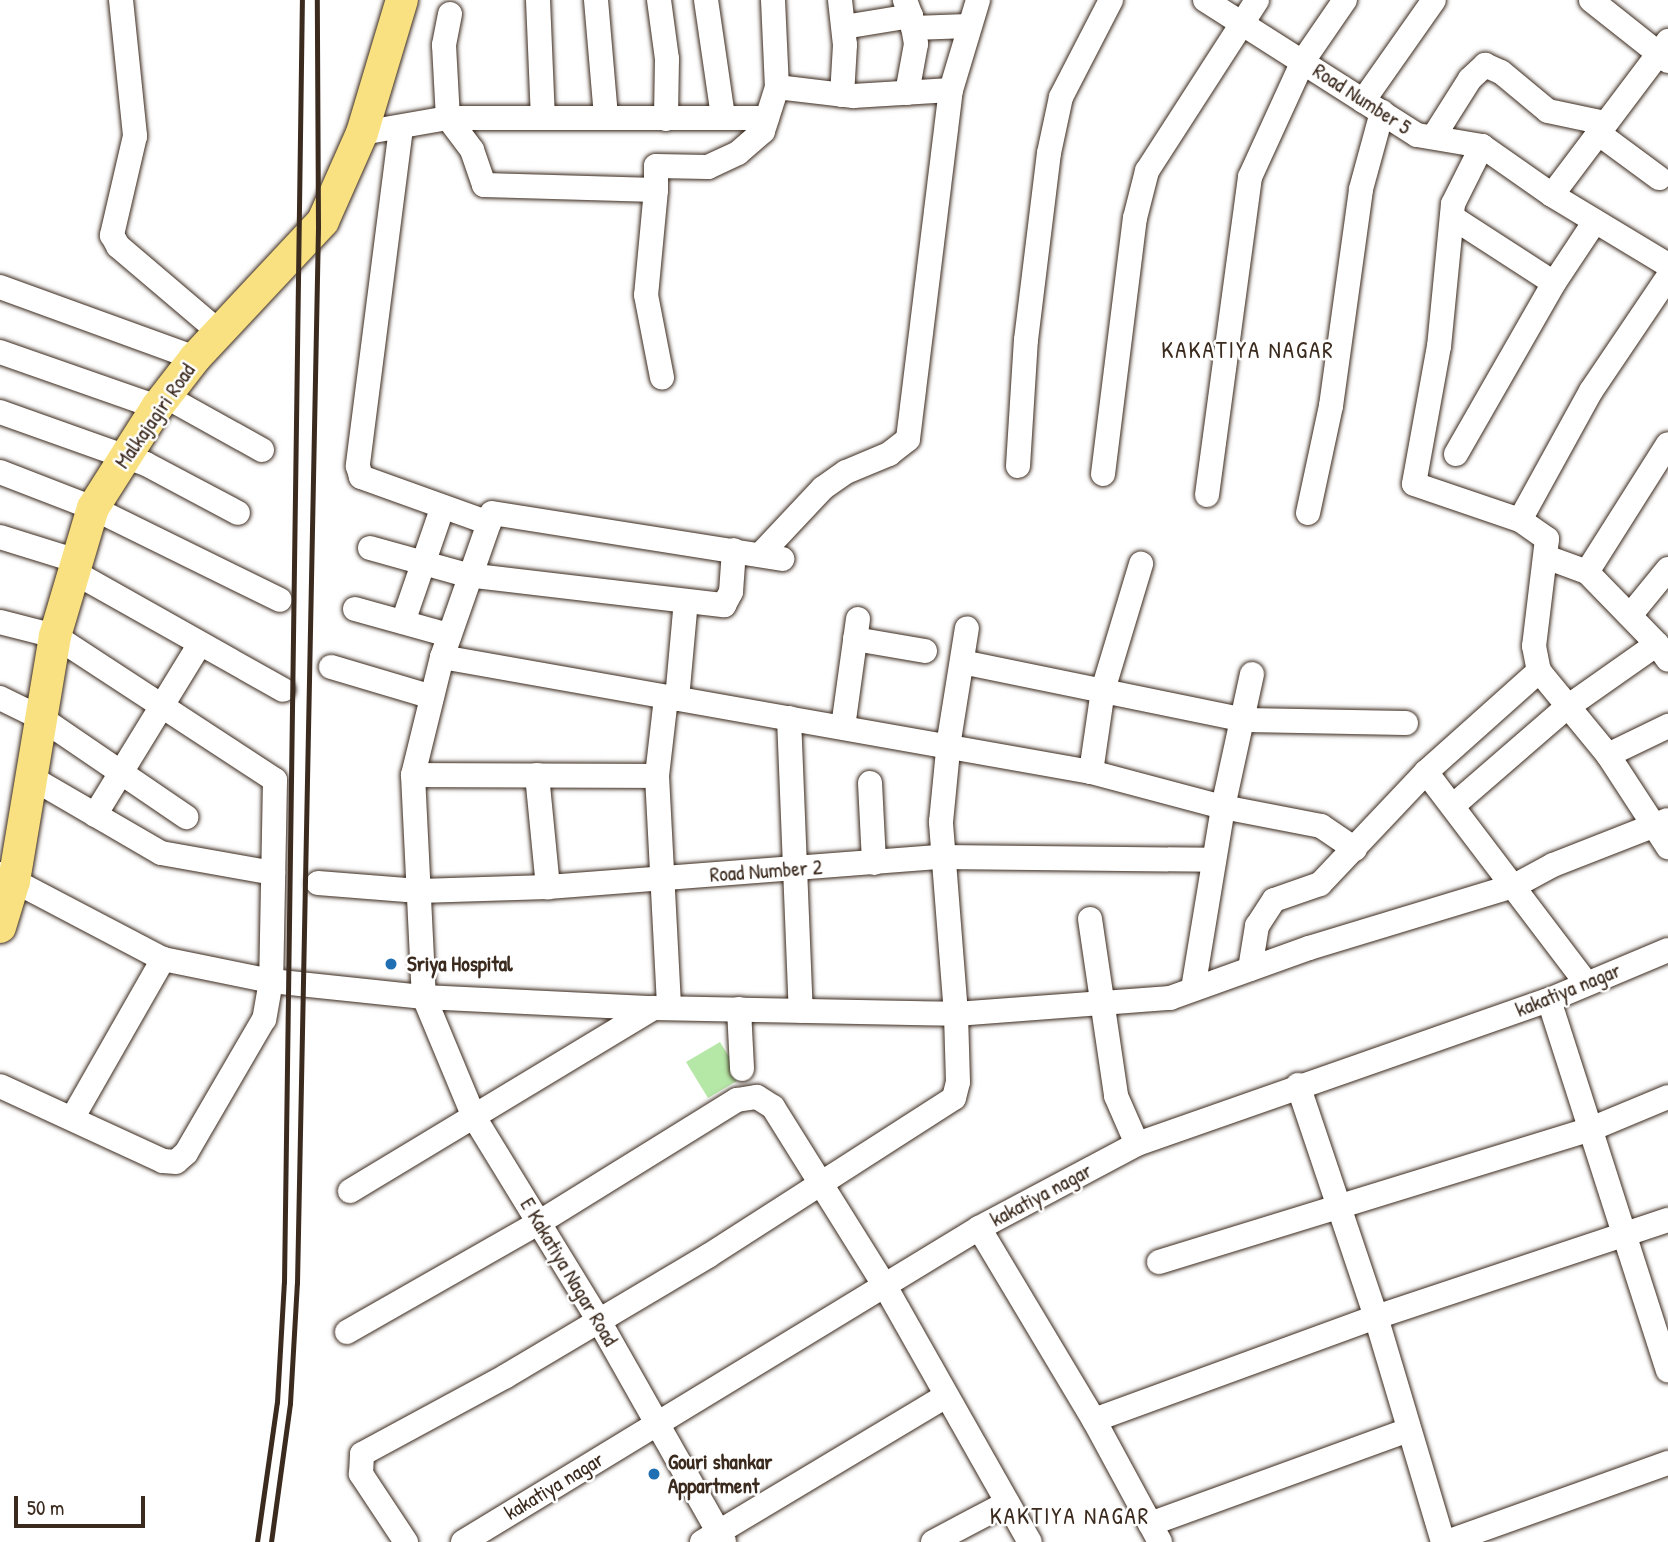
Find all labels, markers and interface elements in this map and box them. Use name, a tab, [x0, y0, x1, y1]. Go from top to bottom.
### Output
street label: Road Number 5	[1308, 58, 1416, 140]
district label: KAKATIYA NAGAR	[1163, 336, 1333, 364]
street label: Malkajagiri Road	[110, 359, 200, 473]
street label: Road Number 2	[709, 854, 823, 888]
place label: Sriya Hospital	[407, 951, 512, 977]
marker: Sriya Hospital	[381, 954, 401, 974]
street label: kakatiya nagar	[1512, 957, 1624, 1023]
street label: kakatiya nagar	[986, 1158, 1096, 1232]
street label: E Kakatiya Nagar Road	[515, 1193, 623, 1351]
street label: kakatiya nagar	[500, 1447, 608, 1525]
place label: Gouri shankar Appartment	[668, 1449, 772, 1499]
marker: Gouri shankar Appartment	[646, 1466, 662, 1482]
scale bar	[18, 1482, 149, 1526]
text: 50 m	[27, 1493, 64, 1522]
district label: KAKTIYA NAGAR	[991, 1502, 1149, 1530]

